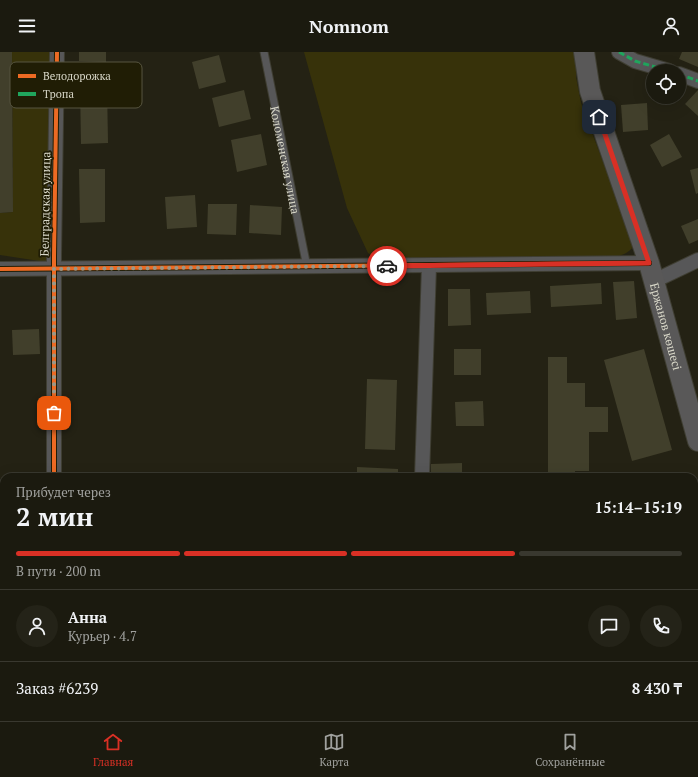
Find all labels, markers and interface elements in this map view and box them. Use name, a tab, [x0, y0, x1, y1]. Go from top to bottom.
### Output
text: Nomnom	[309, 14, 389, 38]
icon: menu	[16, 15, 38, 37]
icon: person	[660, 15, 682, 37]
legend	[10, 62, 142, 108]
map controls	[646, 64, 686, 104]
button: locate	[646, 64, 686, 104]
text: Велодорожка	[43, 69, 111, 83]
text: Тропа	[43, 87, 75, 101]
pin	[582, 100, 616, 134]
street label: Коломенская улица	[267, 105, 304, 215]
icon: home	[588, 106, 610, 128]
street label: Белградская улица	[37, 151, 53, 257]
courier	[367, 246, 407, 286]
icon: car	[376, 255, 398, 277]
street label: Ержанов көшесі	[647, 281, 686, 372]
pin	[37, 396, 71, 430]
icon: bag	[43, 402, 65, 424]
text: Прибудет через	[16, 483, 111, 501]
text: 15:14–15:19	[595, 497, 682, 517]
text: 2 мин	[16, 499, 93, 533]
text: В пути · 200 m	[16, 562, 101, 580]
button: person	[16, 605, 58, 647]
button: chat	[588, 605, 630, 647]
button: phone	[640, 605, 682, 647]
text: Анна	[68, 607, 107, 627]
text: Курьер · 4.7	[68, 627, 137, 645]
text: Заказ #6239	[16, 678, 98, 698]
text: 8 430 ₸	[632, 678, 682, 698]
tab: Главная	[93, 731, 133, 769]
tab: Карта	[319, 731, 349, 769]
tab: Сохранённые	[535, 731, 605, 769]

